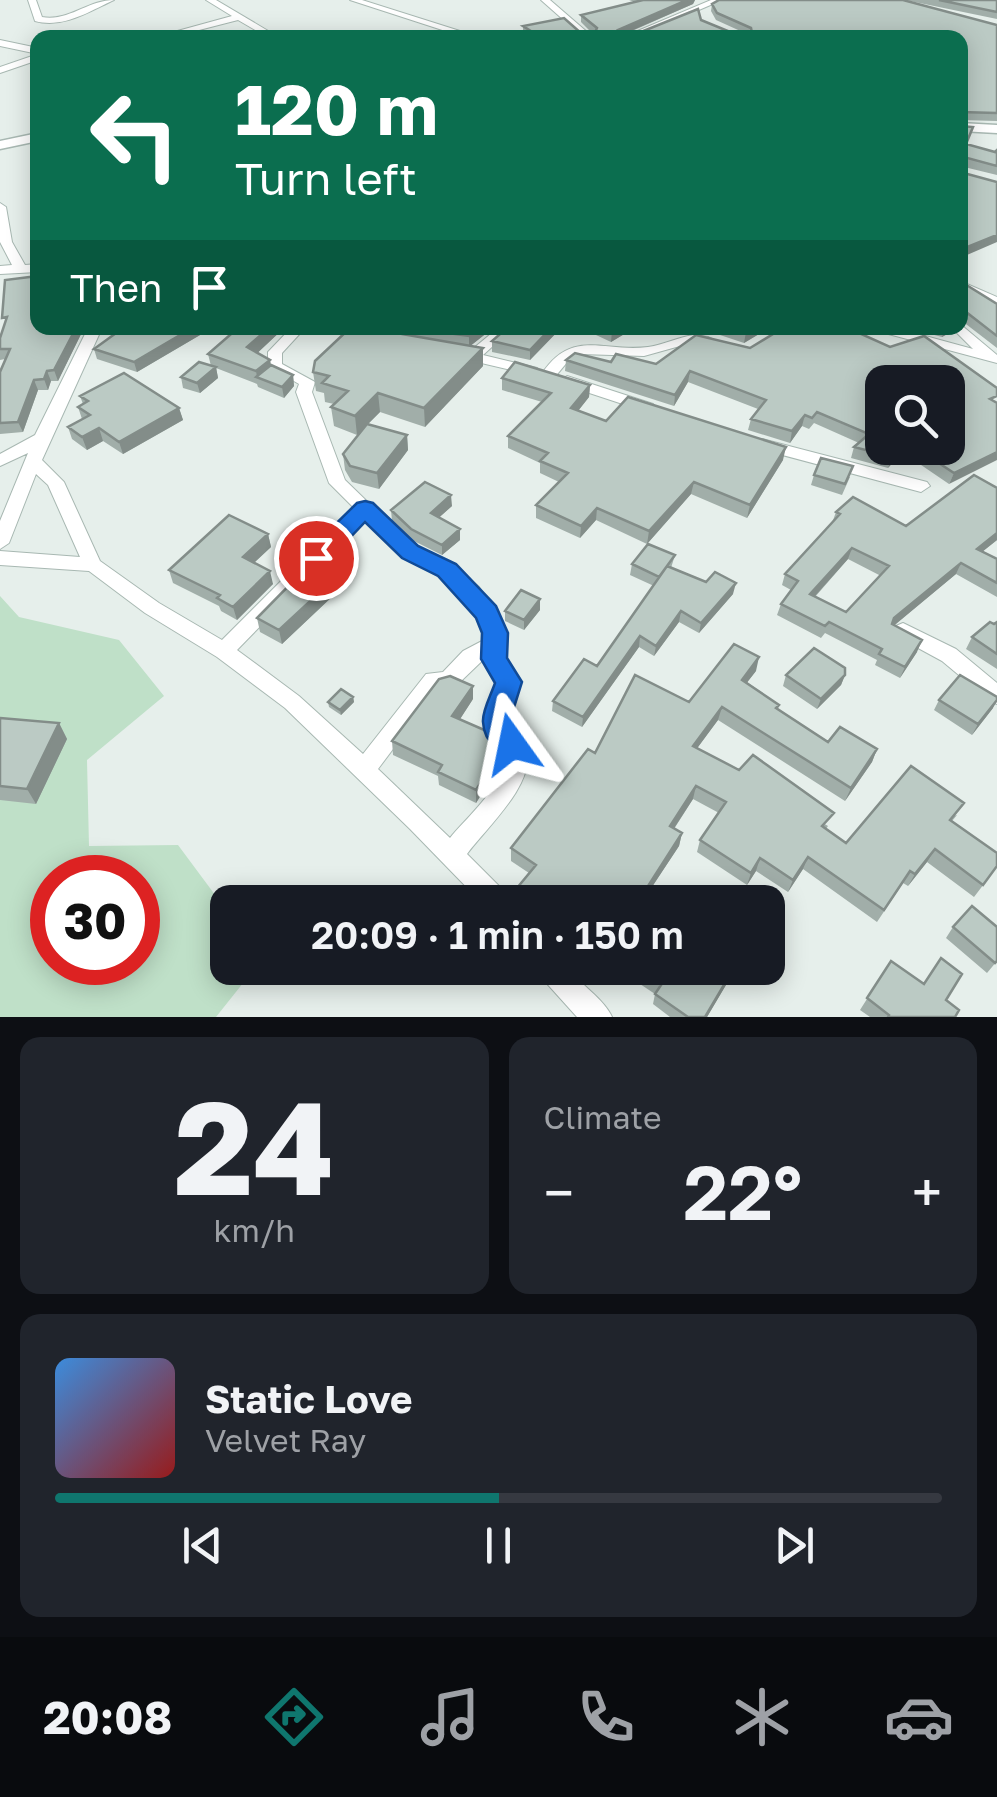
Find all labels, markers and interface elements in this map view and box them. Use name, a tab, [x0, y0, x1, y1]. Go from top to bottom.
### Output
text: 120 m	[235, 66, 438, 150]
icon: left	[70, 70, 200, 200]
text: Turn left	[235, 151, 417, 205]
icon: arrive	[182, 260, 237, 315]
text: Then	[70, 265, 162, 310]
map controls	[865, 365, 965, 465]
button: search	[865, 365, 965, 465]
pin	[274, 516, 359, 601]
icon: arrive	[289, 531, 344, 586]
position arrow	[460, 692, 564, 796]
speed limit sign: 30	[30, 855, 160, 985]
text: 20:09 · 1 min · 150 m	[311, 912, 684, 957]
text: 24	[174, 1068, 335, 1224]
text: Climate	[544, 1098, 662, 1136]
text: 22°	[683, 1146, 802, 1237]
text: −	[544, 1159, 574, 1225]
text: +	[912, 1159, 942, 1225]
text: km/h	[214, 1211, 295, 1249]
text: Static Love	[205, 1376, 412, 1421]
text: Velvet Ray	[205, 1421, 366, 1459]
icon: previous	[175, 1518, 230, 1573]
icon: pause	[471, 1518, 526, 1573]
icon: next	[767, 1518, 822, 1573]
icon: directions	[259, 1682, 329, 1752]
icon: music	[415, 1682, 485, 1752]
icon: phone	[571, 1682, 641, 1752]
icon: climate	[727, 1682, 797, 1752]
icon: car	[884, 1682, 954, 1752]
text: 20:08	[43, 1690, 172, 1744]

